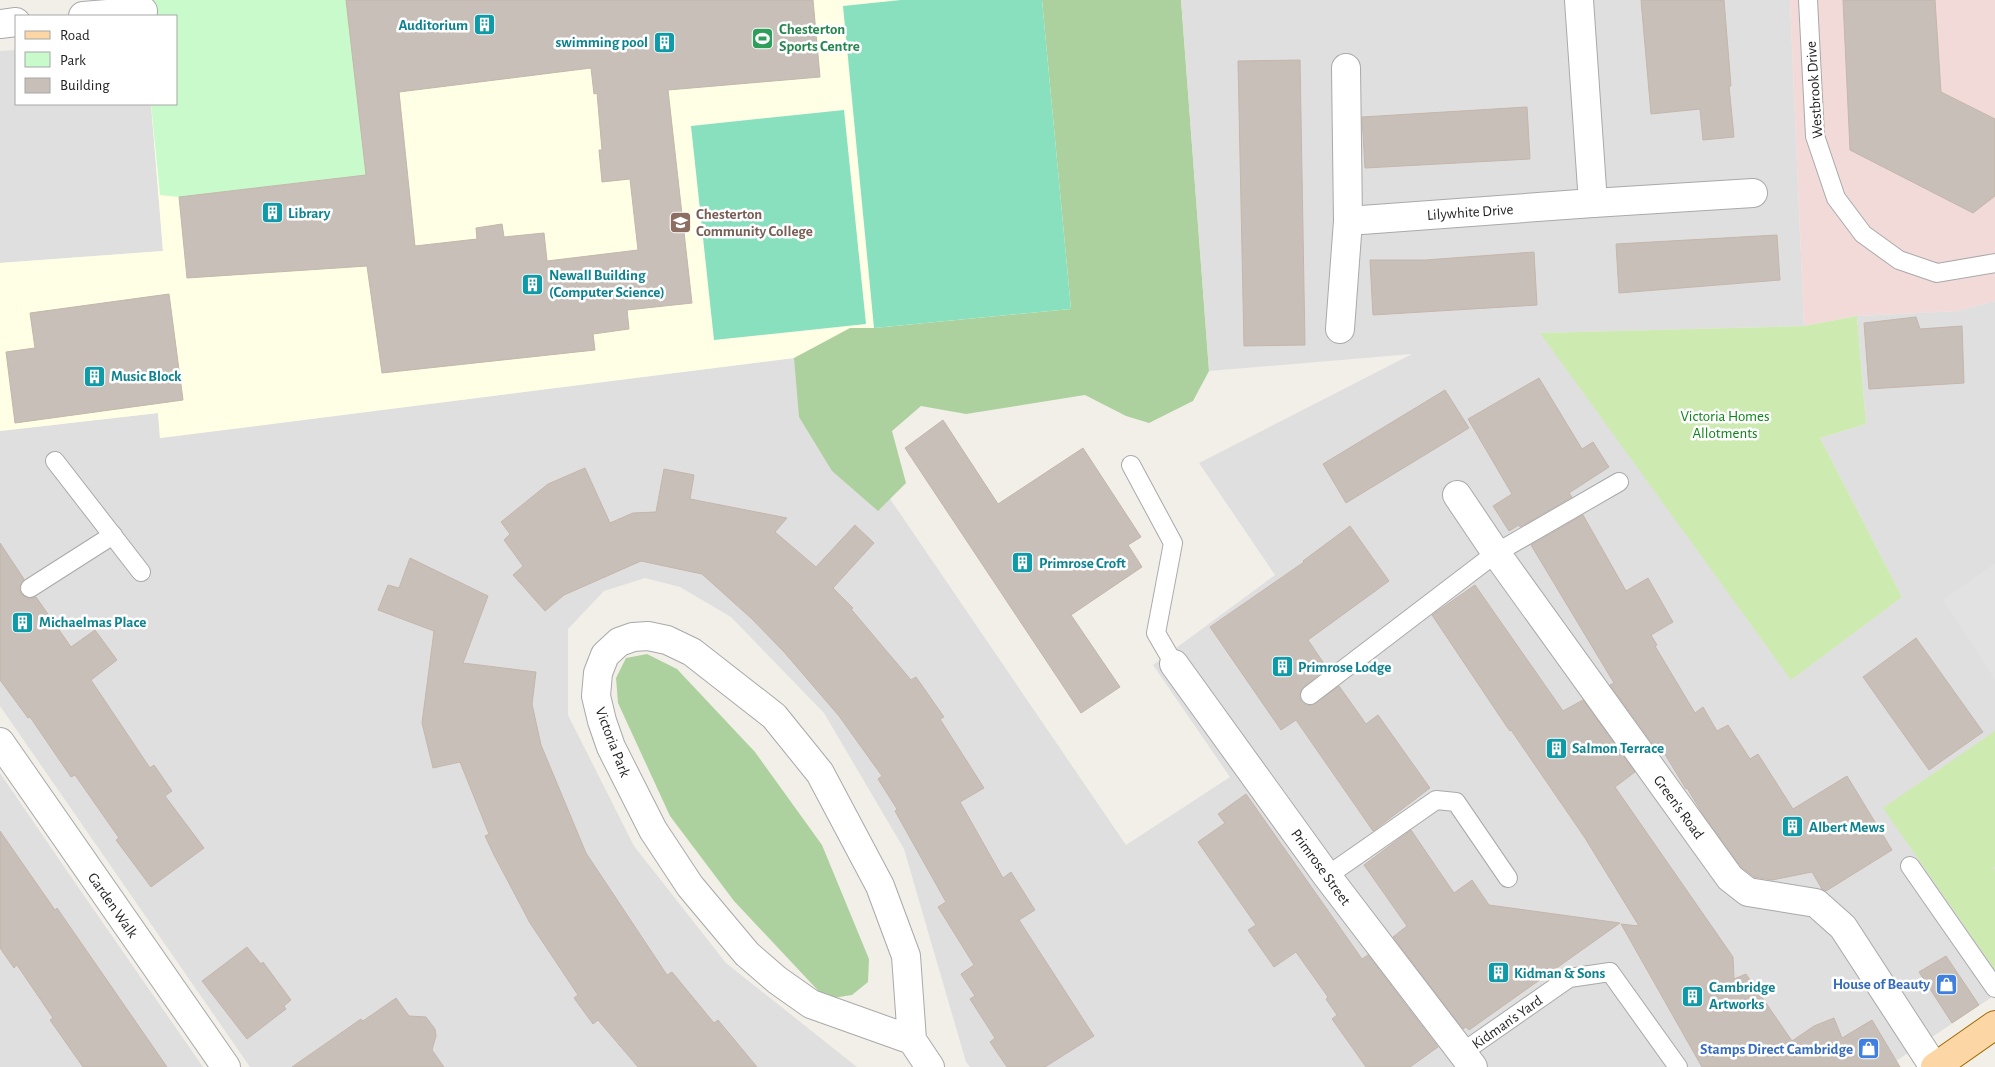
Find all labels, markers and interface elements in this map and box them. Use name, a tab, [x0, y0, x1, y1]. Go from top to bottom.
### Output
building icon: Auditorium	[472, 13, 496, 37]
legend	[15, 15, 178, 105]
place label: Auditorium	[398, 18, 468, 33]
place label: Chesterton Sports Centre	[779, 22, 860, 54]
sports icon: Chesterton Sports Centre	[751, 26, 775, 50]
text: Road	[60, 28, 90, 43]
building icon: swimming pool	[652, 30, 676, 54]
place label: swimming pool	[556, 35, 648, 50]
street label: Westbrook Drive	[1804, 41, 1825, 139]
text: Park	[60, 53, 86, 68]
text: Building	[60, 78, 110, 93]
building icon: Library	[260, 201, 284, 225]
street label: Lilywhite Drive	[1426, 202, 1514, 223]
place label: Library	[288, 206, 331, 221]
place label: Chesterton Community College	[696, 207, 813, 239]
school or university icon: Chesterton Community College	[668, 211, 692, 235]
place label: Newall Building (Computer Science)	[549, 268, 665, 300]
building icon: Newall Building (Computer Science)	[521, 272, 545, 296]
building icon: Music Block	[83, 364, 107, 388]
place label: Music Block	[111, 369, 182, 384]
park label: Victoria Homes Allotments	[1680, 409, 1770, 441]
building icon: Primrose Croft	[1011, 551, 1035, 575]
place label: Primrose Croft	[1039, 556, 1126, 571]
building icon: Michaelmas Place	[11, 610, 35, 634]
place label: Michaelmas Place	[39, 615, 146, 630]
building icon: Primrose Lodge	[1270, 655, 1294, 679]
place label: Primrose Lodge	[1298, 660, 1391, 675]
street label: Victoria Park	[592, 705, 633, 779]
building icon: Salmon Terrace	[1544, 736, 1568, 760]
place label: Salmon Terrace	[1572, 741, 1664, 756]
street label: Green's Road	[1651, 773, 1707, 842]
building icon: Albert Mews	[1781, 815, 1805, 839]
place label: Albert Mews	[1809, 820, 1885, 835]
street label: Primrose Street	[1288, 826, 1353, 908]
street label: Garden Walk	[85, 870, 140, 941]
building icon: Kidman & Sons	[1486, 961, 1510, 985]
place label: Kidman & Sons	[1514, 966, 1605, 981]
shop icon: House of Beauty	[1934, 972, 1958, 996]
place label: House of Beauty	[1833, 977, 1930, 992]
place label: Cambridge Artworks	[1709, 980, 1775, 1012]
building icon: Cambridge Artworks	[1681, 984, 1705, 1008]
street label: Kidman's Yard	[1469, 993, 1545, 1052]
shop icon: Stamps Direct Cambridge	[1857, 1037, 1881, 1061]
place label: Stamps Direct Cambridge	[1700, 1042, 1853, 1057]

